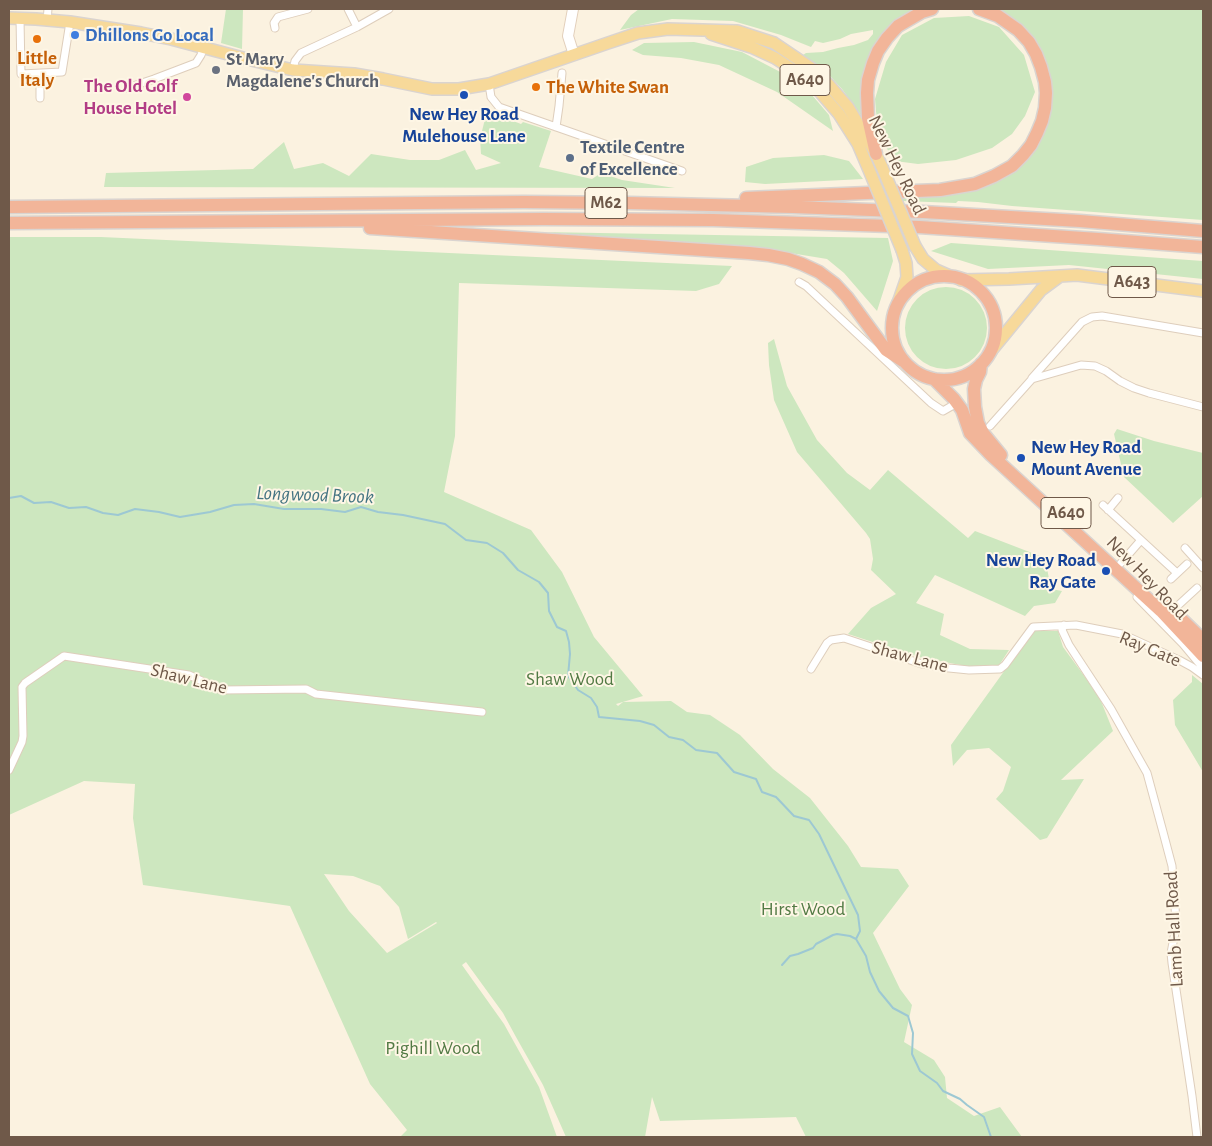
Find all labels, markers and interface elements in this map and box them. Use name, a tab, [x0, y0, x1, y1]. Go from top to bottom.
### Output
place label: Dhillons Go Local	[85, 24, 214, 46]
marker: Dhillons Go Local	[69, 29, 81, 41]
marker: Little Italy	[31, 33, 43, 45]
place label: Little Italy	[17, 47, 57, 91]
place label: St Mary Magdalene's Church	[226, 48, 379, 92]
marker: St Mary Magdalene's Church	[210, 64, 222, 76]
road number: A640	[780, 64, 830, 96]
place label: The Old Golf House Hotel	[83, 75, 177, 119]
place label: The White Swan	[546, 76, 669, 98]
marker: The White Swan	[530, 81, 542, 93]
marker: New Hey Road Mulehouse Lane	[458, 89, 470, 101]
marker: The Old Golf House Hotel	[181, 91, 193, 103]
place label: New Hey Road Mulehouse Lane	[402, 103, 526, 147]
street label: New Hey Road	[863, 112, 931, 218]
place label: Textile Centre of Excellence	[580, 136, 685, 180]
marker: Textile Centre of Excellence	[564, 152, 576, 164]
road number: M62	[585, 188, 627, 218]
road number: A643	[1108, 266, 1156, 298]
place label: New Hey Road Mount Avenue	[1031, 436, 1141, 480]
marker: New Hey Road Mount Avenue	[1015, 452, 1027, 464]
water label: Longwood Brook	[256, 481, 374, 509]
road number: A640	[1041, 498, 1091, 528]
street label: New Hey Road	[1101, 531, 1193, 625]
place label: New Hey Road Ray Gate	[986, 549, 1096, 593]
marker: New Hey Road Ray Gate	[1100, 565, 1112, 577]
street label: Ray Gate	[1116, 626, 1184, 672]
street label: Shaw Lane	[869, 636, 951, 678]
street label: Shaw Lane	[148, 658, 230, 700]
park label: Shaw Wood	[526, 668, 614, 690]
street label: Lamb Hall Road	[1160, 870, 1188, 988]
park label: Hirst Wood	[761, 898, 845, 920]
park label: Pighill Wood	[385, 1037, 481, 1059]

